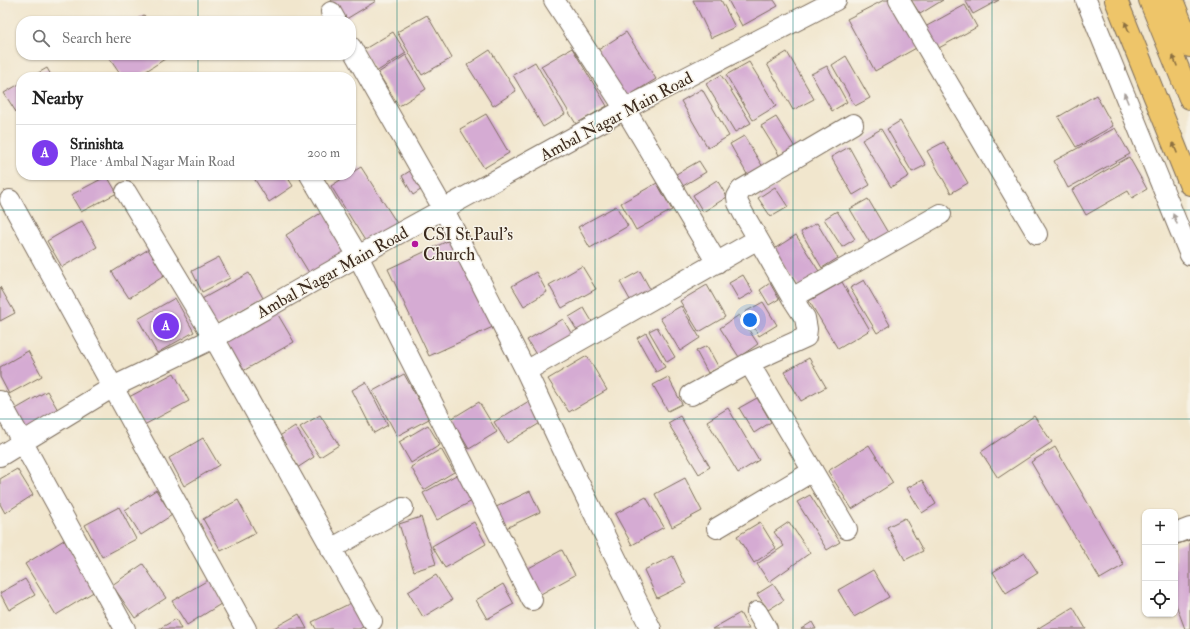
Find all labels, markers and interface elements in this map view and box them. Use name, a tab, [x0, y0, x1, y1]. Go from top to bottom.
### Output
search box	[16, 16, 356, 60]
one-way arrow	[1124, 22, 1130, 33]
icon: search	[30, 27, 52, 49]
text: Search here	[62, 29, 131, 48]
one-way arrow	[1172, 55, 1178, 67]
street label: Ambal Nagar Main Road	[535, 67, 697, 166]
text: Nearby	[32, 88, 83, 109]
one-way arrow	[1123, 92, 1129, 104]
text: Srinishta	[70, 135, 124, 154]
one-way arrow	[1172, 141, 1178, 153]
text: A	[41, 145, 49, 161]
text: 200 m	[307, 145, 340, 161]
text: Place · Ambal Nagar Main Road	[70, 154, 235, 170]
one-way arrow	[1172, 212, 1178, 224]
street label: Ambal Nagar Main Road	[252, 222, 412, 323]
place label: CSI St.Paul's Church	[423, 224, 513, 265]
marker: CSI St.Paul's Church	[410, 239, 420, 249]
your location	[740, 310, 760, 330]
pin: A	[153, 311, 179, 341]
map controls	[1142, 509, 1178, 617]
button: +	[1142, 509, 1178, 545]
button: −	[1142, 545, 1178, 581]
button: locate	[1142, 581, 1178, 617]

